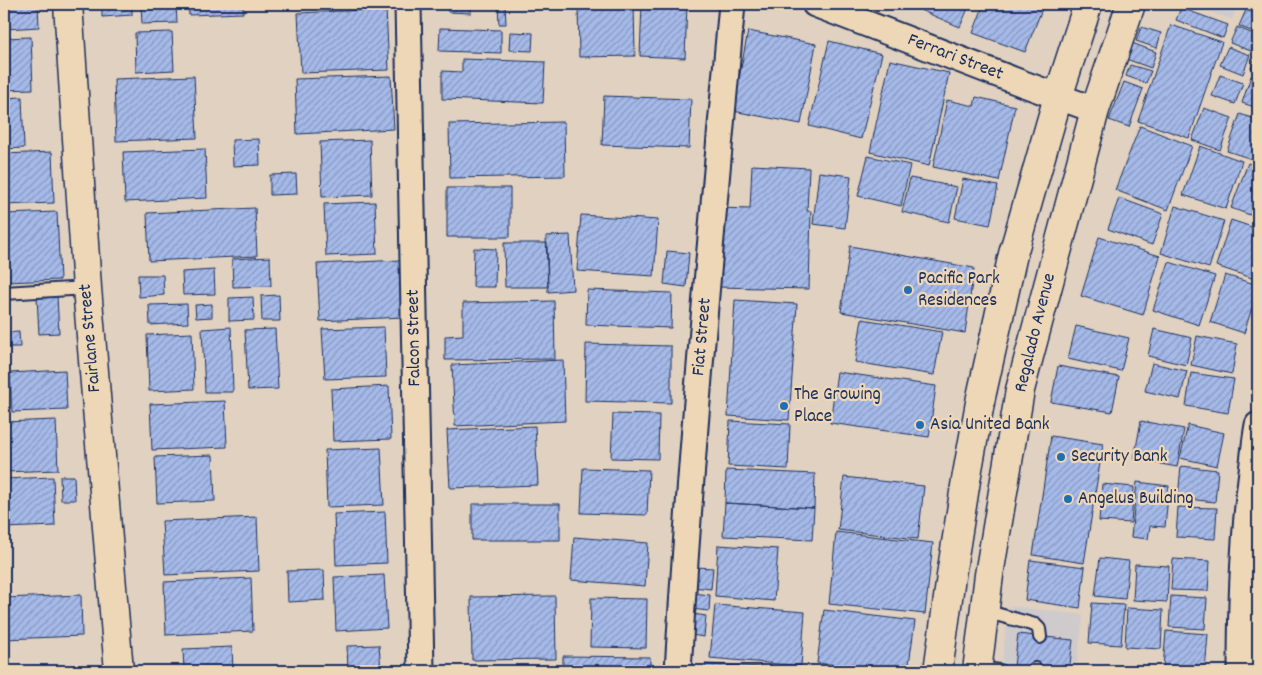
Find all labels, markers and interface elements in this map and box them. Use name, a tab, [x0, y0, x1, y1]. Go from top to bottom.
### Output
street label: Ferrari Street	[903, 27, 1007, 89]
place label: Pacific Park Residences	[918, 266, 1000, 315]
street label: Regalado Avenue	[1008, 271, 1064, 395]
street label: Fairlane Street	[73, 283, 109, 393]
marker: Pacific Park Residences	[902, 284, 914, 296]
street label: Falcon Street	[401, 289, 429, 387]
street label: Fiat Street	[686, 297, 720, 377]
place label: The Growing Place	[794, 382, 881, 431]
marker: The Growing Place	[778, 400, 790, 412]
place label: Asia United Bank	[930, 412, 1050, 439]
marker: Asia United Bank	[914, 419, 926, 431]
place label: Security Bank	[1071, 444, 1168, 471]
marker: Security Bank	[1055, 451, 1067, 463]
place label: Angelus Building	[1078, 486, 1194, 513]
marker: Angelus Building	[1062, 493, 1074, 505]

